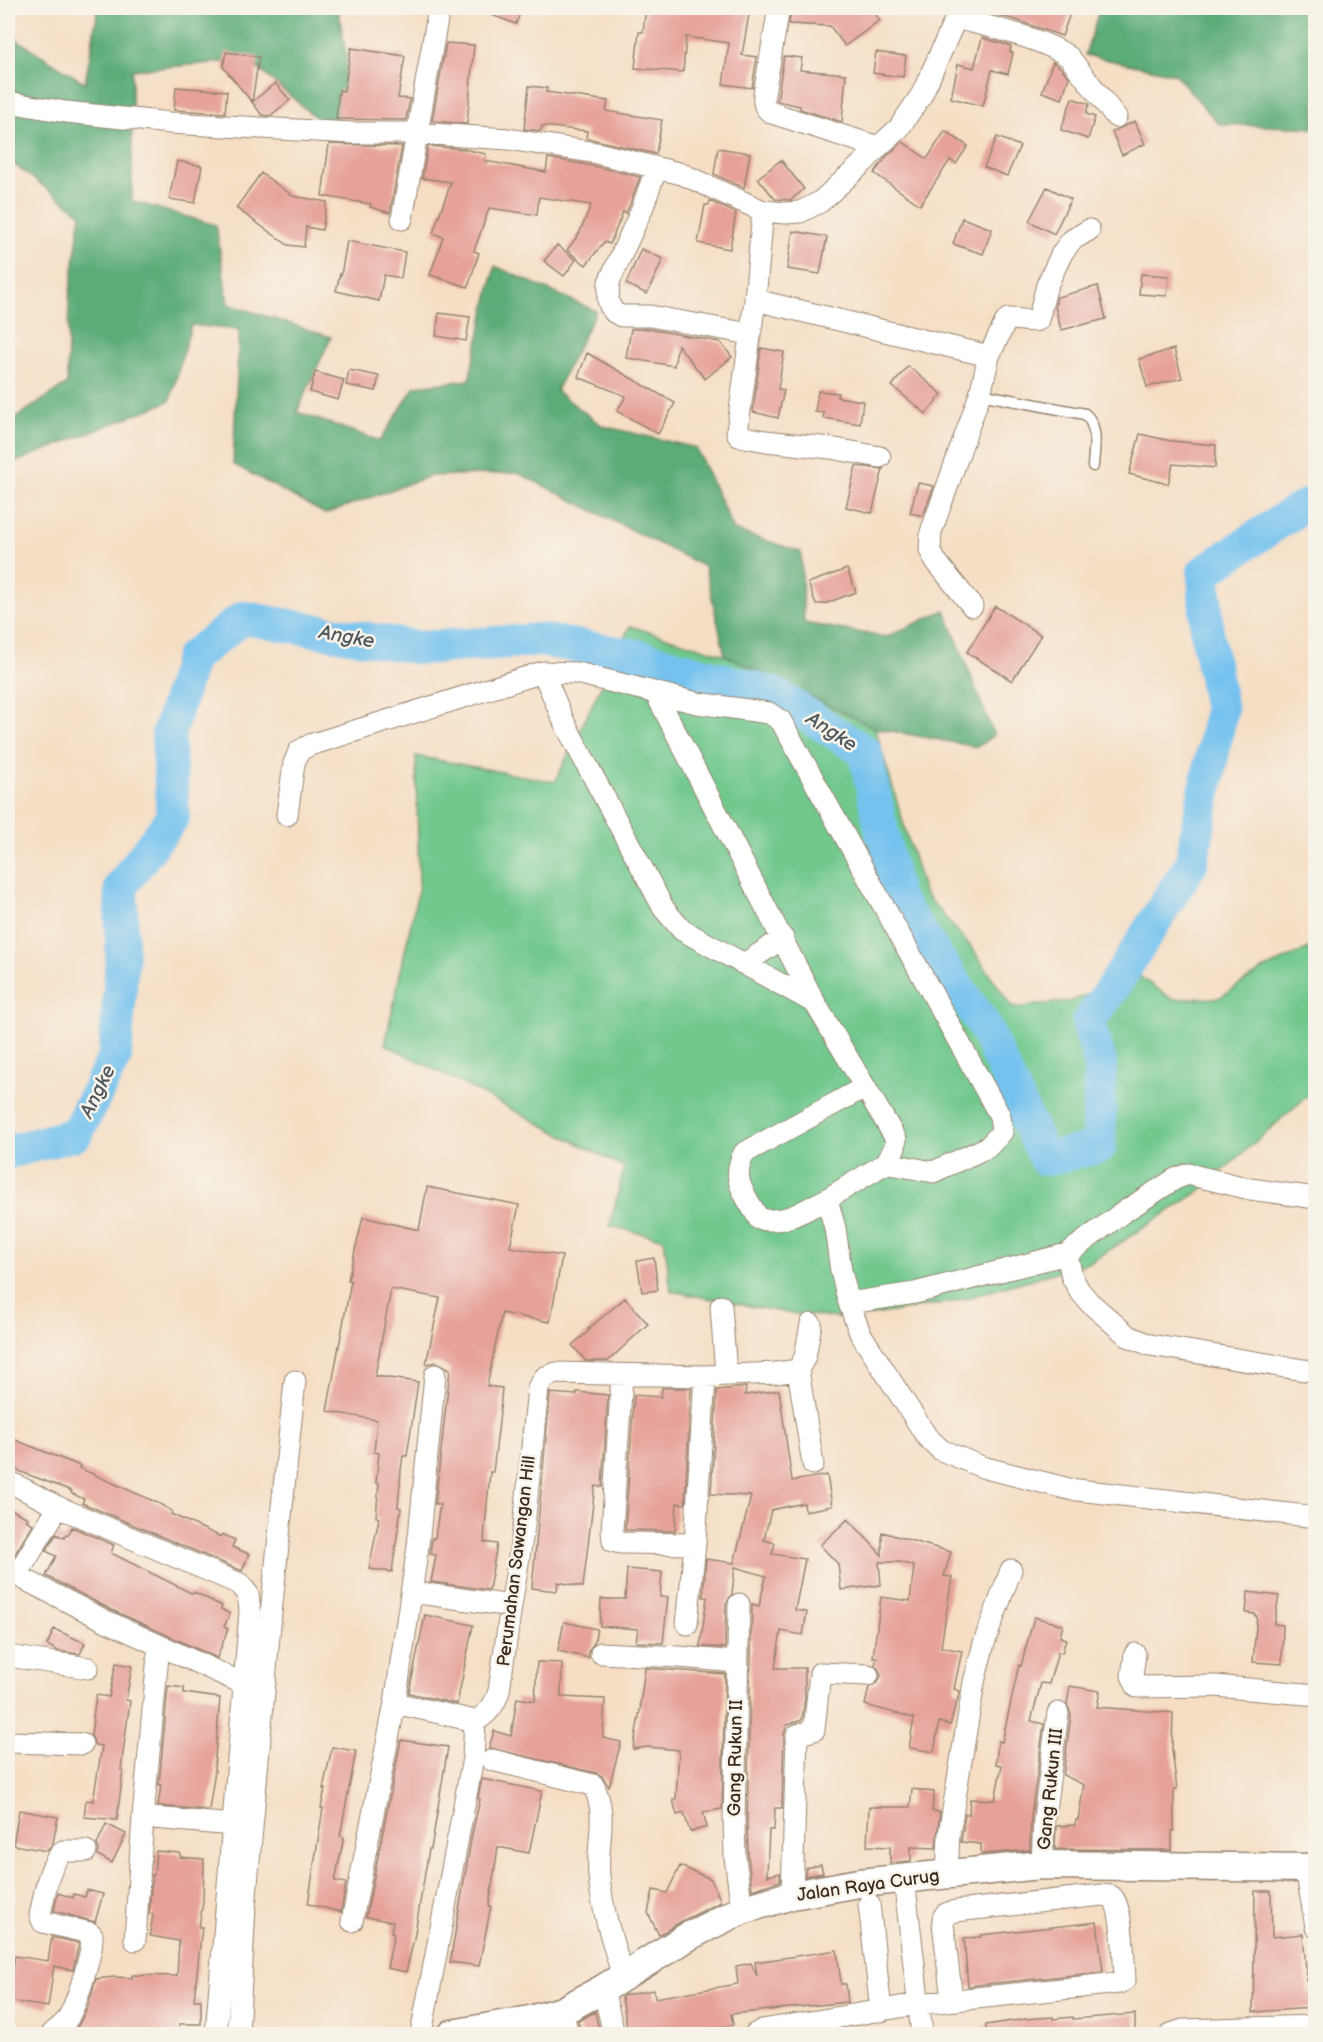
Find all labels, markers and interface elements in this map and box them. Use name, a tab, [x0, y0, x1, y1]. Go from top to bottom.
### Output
water label: Angke	[316, 620, 377, 654]
water label: Angke	[801, 706, 862, 757]
water label: Angke	[74, 1061, 121, 1123]
street label: Perumahan Sawangan Hill	[493, 1455, 540, 1668]
street label: Gang Rukun II	[724, 1699, 747, 1817]
street label: Gang Rukun III	[1034, 1727, 1067, 1851]
street label: Jalan Raya Curug	[795, 1865, 941, 1906]

